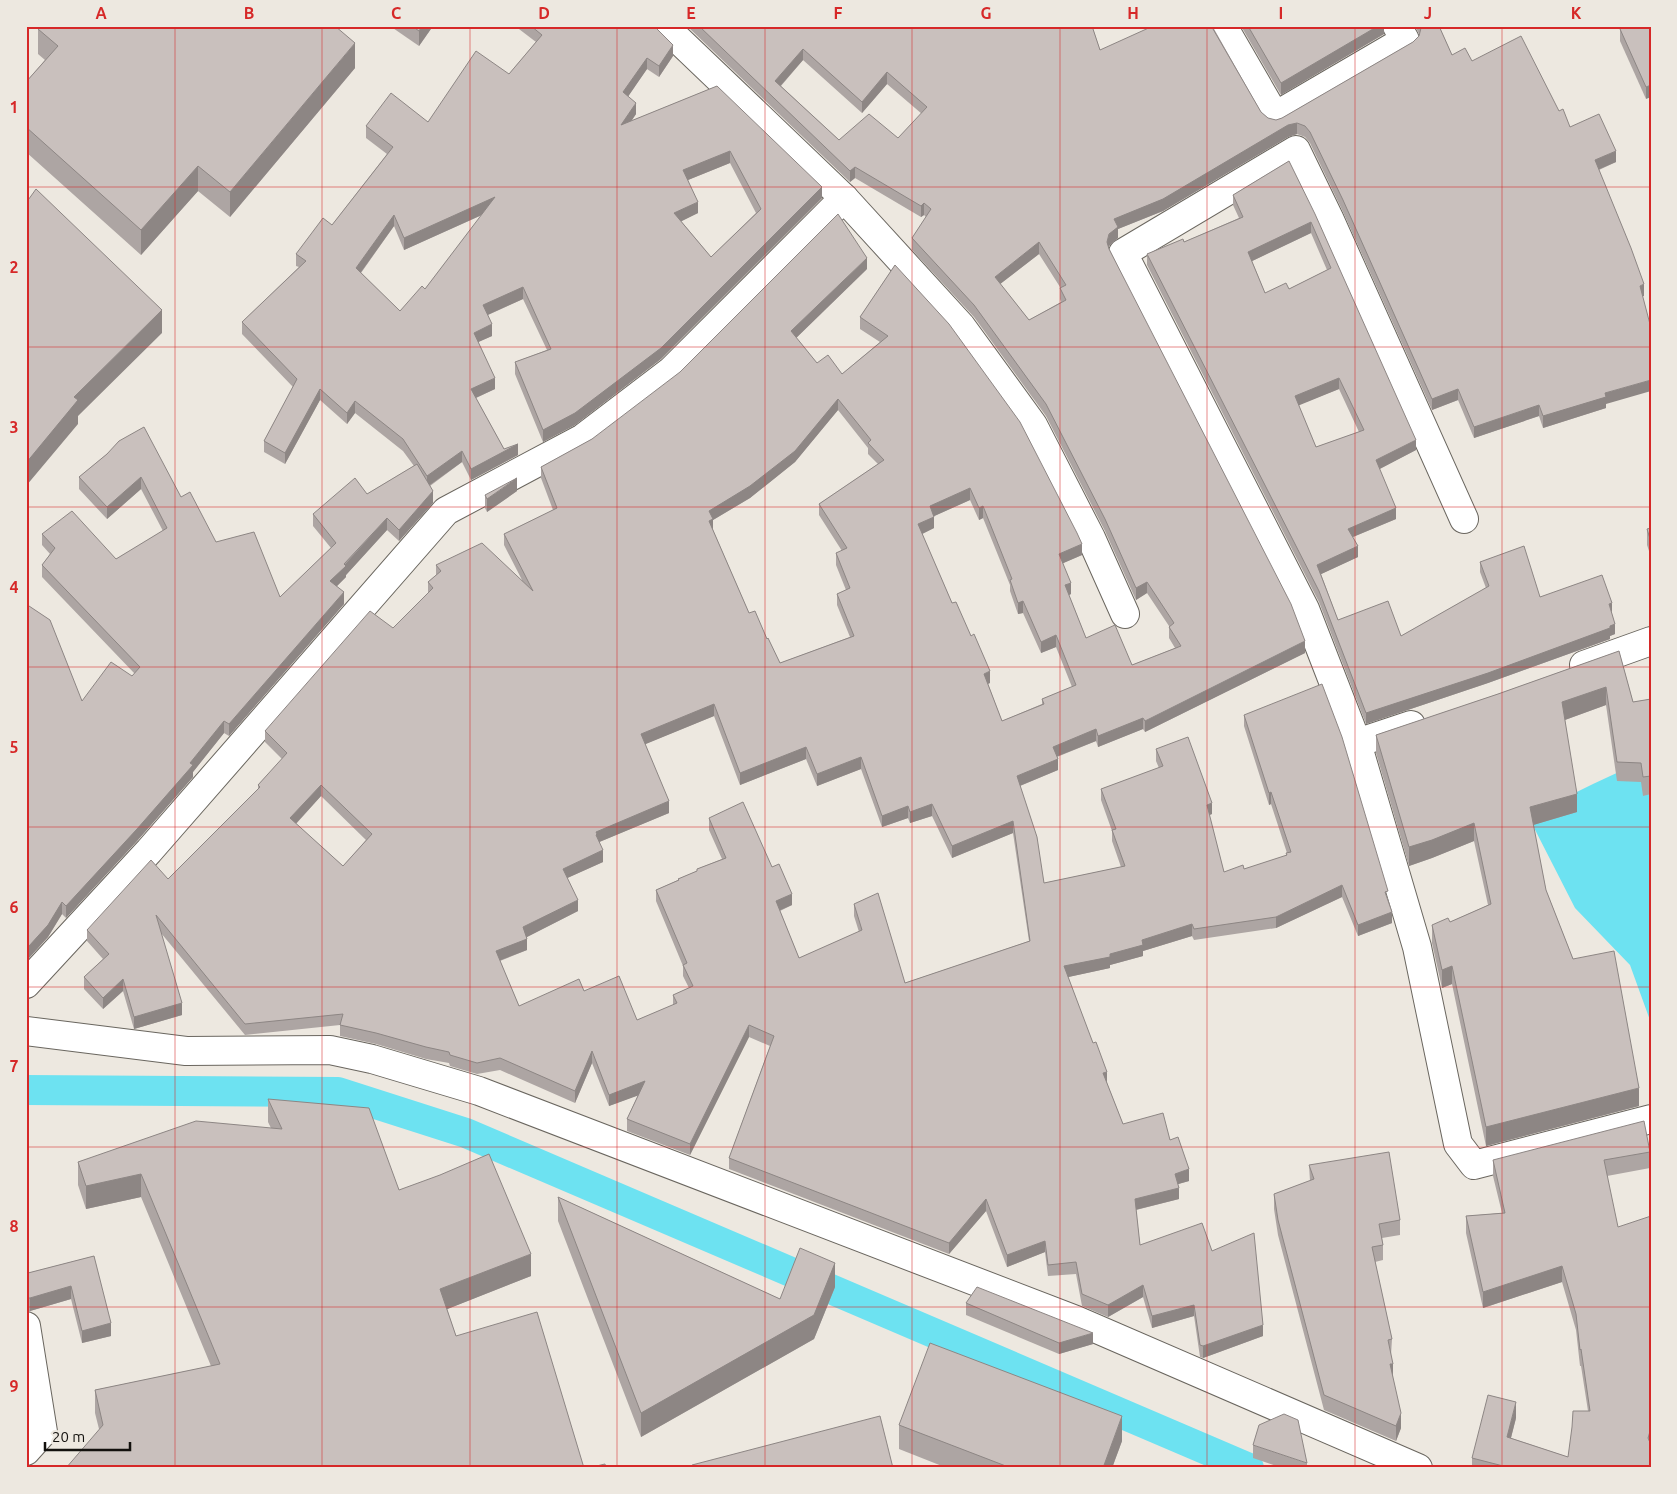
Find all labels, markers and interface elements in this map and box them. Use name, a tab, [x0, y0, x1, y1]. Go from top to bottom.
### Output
text: A	[95, 4, 107, 22]
text: B	[244, 4, 254, 22]
text: C	[391, 4, 401, 22]
text: D	[538, 4, 550, 22]
text: E	[686, 4, 696, 22]
text: F	[834, 4, 843, 22]
text: G	[980, 4, 992, 22]
text: H	[1127, 4, 1139, 22]
text: I	[1279, 4, 1283, 22]
text: J	[1424, 4, 1432, 22]
text: K	[1571, 4, 1582, 22]
text: 1	[9, 98, 19, 116]
text: 2	[9, 258, 19, 276]
text: 3	[9, 418, 19, 436]
text: 4	[9, 578, 19, 596]
text: 5	[9, 738, 19, 756]
text: 6	[9, 898, 19, 916]
text: 7	[9, 1057, 19, 1075]
text: 8	[9, 1217, 19, 1235]
text: 9	[9, 1377, 19, 1395]
scale bar	[45, 1419, 130, 1451]
text: 20 m	[52, 1428, 85, 1445]

